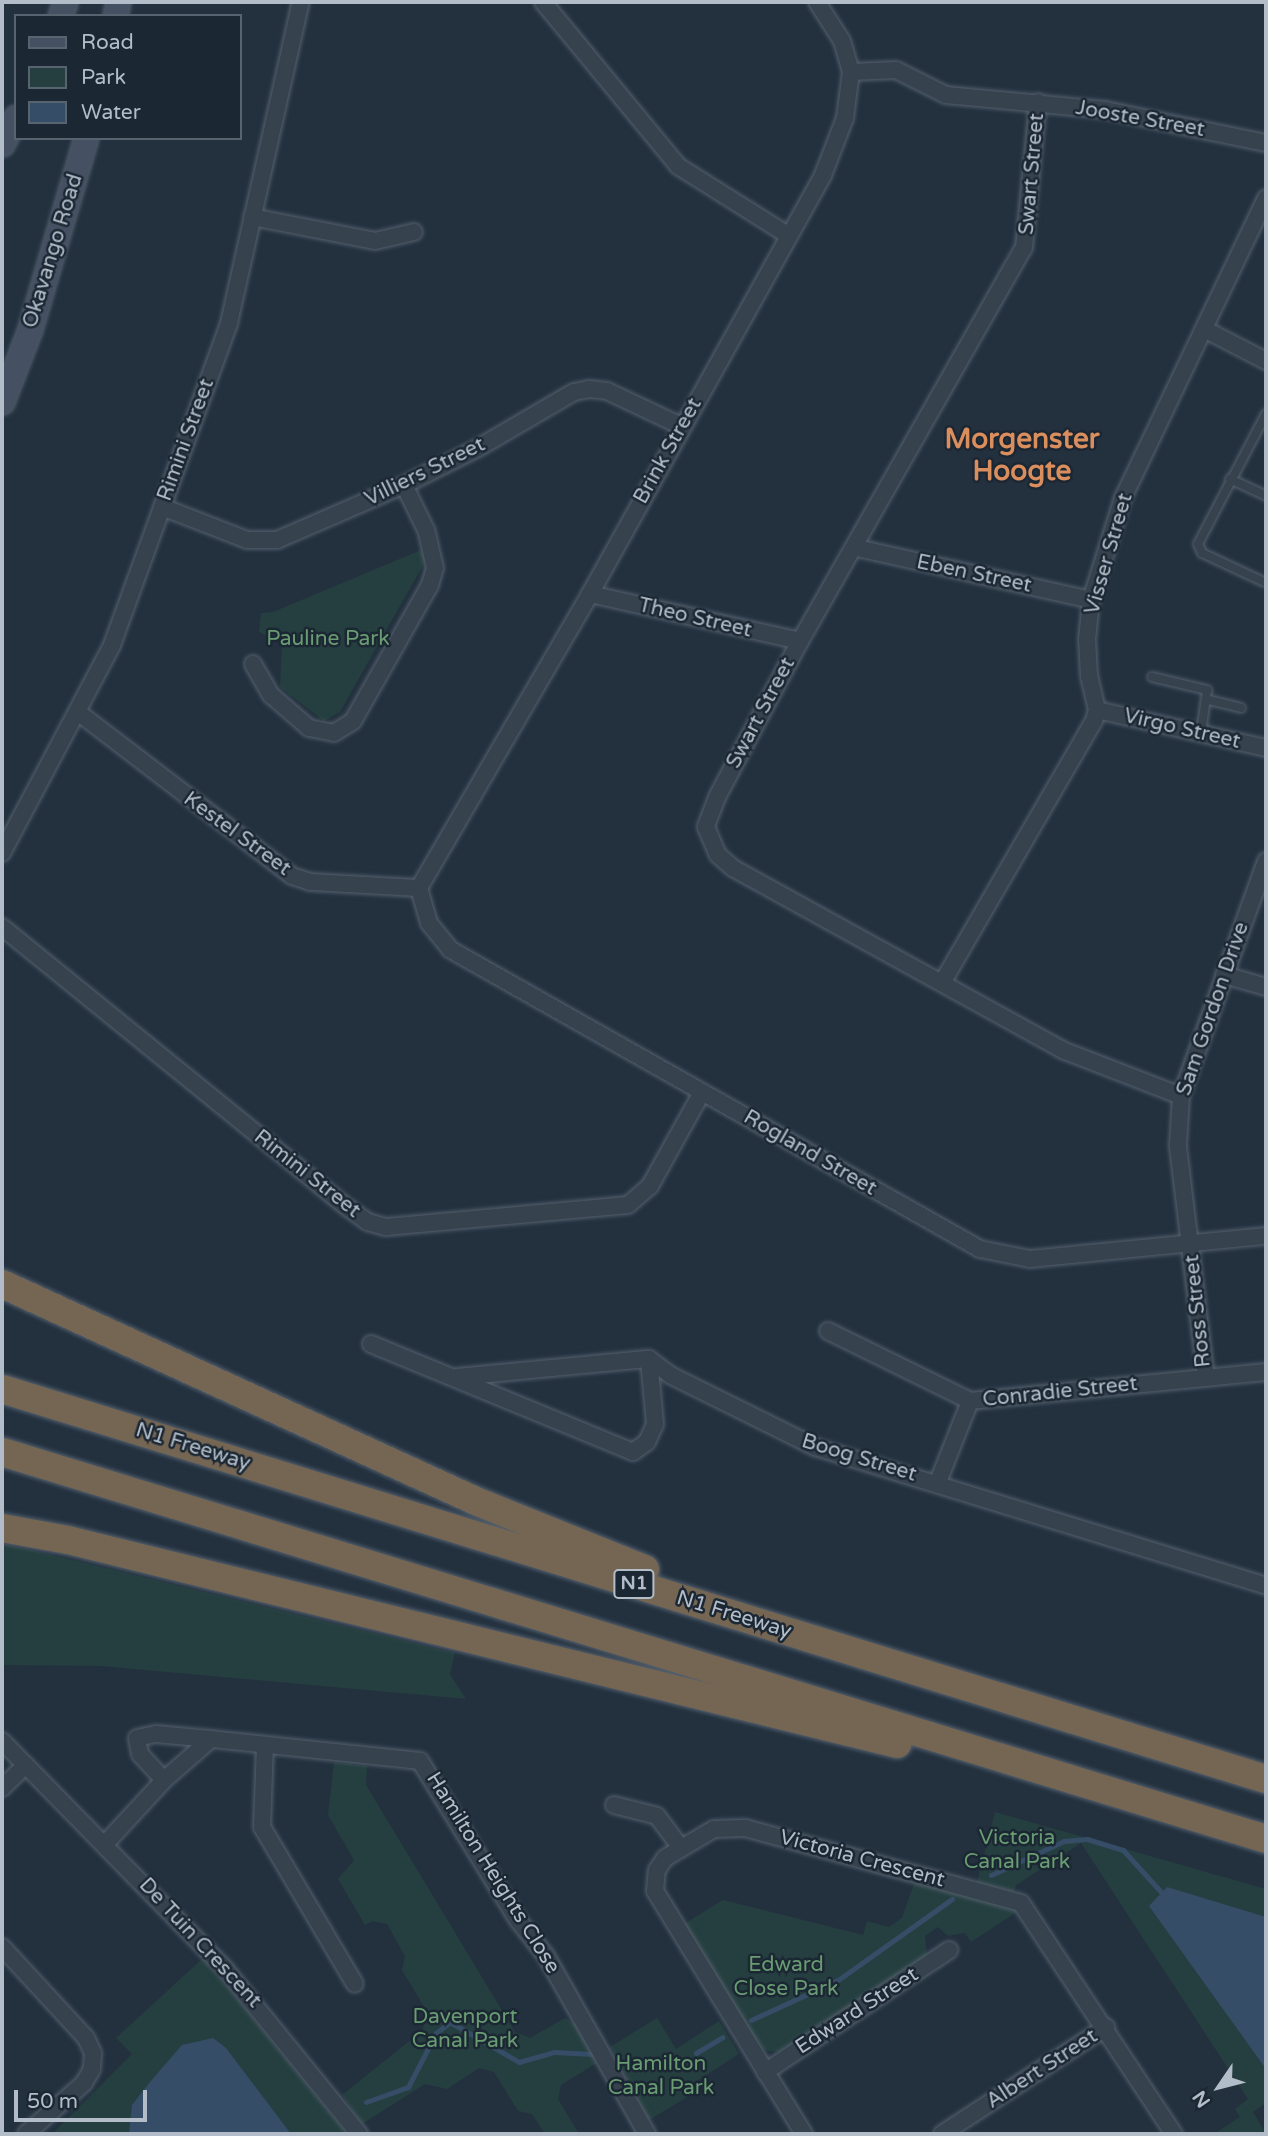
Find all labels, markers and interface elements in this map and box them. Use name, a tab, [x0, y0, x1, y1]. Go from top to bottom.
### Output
legend	[14, 14, 242, 140]
text: Road	[81, 30, 134, 55]
text: Park	[81, 65, 126, 90]
street label: Jooste Street	[1074, 95, 1206, 143]
text: Water	[81, 100, 141, 125]
street label: Swart Street	[1014, 112, 1050, 236]
street label: Okavango Road	[18, 171, 88, 331]
street label: Rimini Street	[152, 375, 220, 505]
street label: Brink Street	[629, 394, 707, 508]
district label: Morgenster Hoogte	[945, 422, 1099, 488]
street label: Villiers Street	[361, 432, 489, 512]
street label: Visser Street	[1080, 490, 1138, 618]
street label: Eben Street	[914, 550, 1034, 598]
street label: Theo Street	[636, 593, 754, 643]
park label: Pauline Park	[266, 626, 390, 652]
street label: Swart Street	[721, 653, 801, 773]
street label: Virgo Street	[1121, 703, 1243, 755]
street label: Kestel Street	[178, 787, 296, 881]
street label: Sam Gordon Drive	[1171, 919, 1255, 1099]
street label: Rogland Street	[739, 1105, 881, 1201]
street label: Rimini Street	[249, 1125, 365, 1223]
street label: Ross Street	[1180, 1253, 1216, 1369]
street label: Conradie Street	[981, 1371, 1139, 1413]
street label: N1 Freeway	[133, 1418, 253, 1476]
street label: Boog Street	[799, 1429, 919, 1487]
road number: N1	[613, 1568, 655, 1600]
street label: N1 Freeway	[674, 1586, 794, 1644]
street label: Hamilton Heights Close	[421, 1768, 565, 1978]
street label: Victoria Crescent	[777, 1825, 947, 1893]
park label: Victoria Canal Park	[964, 1825, 1070, 1875]
street label: De Tuin Crescent	[133, 1873, 267, 2013]
park label: Edward Close Park	[734, 1952, 838, 2002]
street label: Edward Street	[791, 1962, 923, 2060]
park label: Davenport Canal Park	[412, 2004, 518, 2054]
street label: Albert Street	[982, 2024, 1102, 2114]
park label: Hamilton Canal Park	[608, 2051, 714, 2101]
north arrow	[1184, 2052, 1254, 2122]
scale bar	[18, 2076, 150, 2120]
text: N	[1188, 2086, 1215, 2112]
text: 50 m	[27, 2089, 78, 2114]

